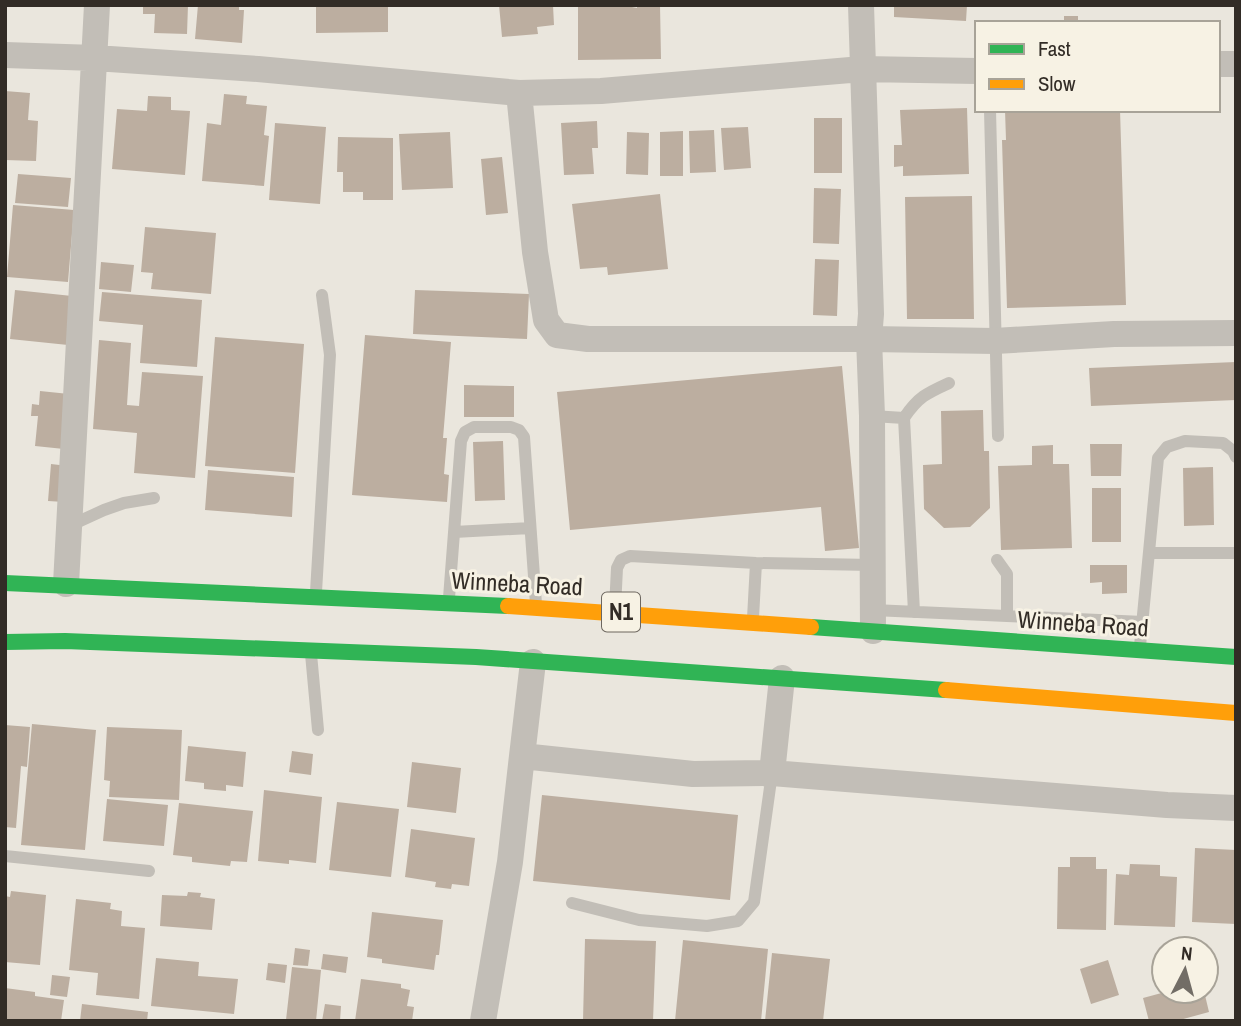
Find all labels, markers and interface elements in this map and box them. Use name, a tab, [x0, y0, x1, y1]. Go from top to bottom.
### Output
legend	[975, 21, 1220, 112]
text: Fast	[1038, 34, 1071, 63]
text: Slow	[1038, 69, 1076, 98]
street label: Winneba Road	[451, 564, 583, 602]
road number: N1	[602, 592, 640, 632]
street label: Winneba Road	[1016, 602, 1150, 644]
north arrow	[1150, 935, 1220, 1005]
text: N	[1180, 940, 1194, 967]

